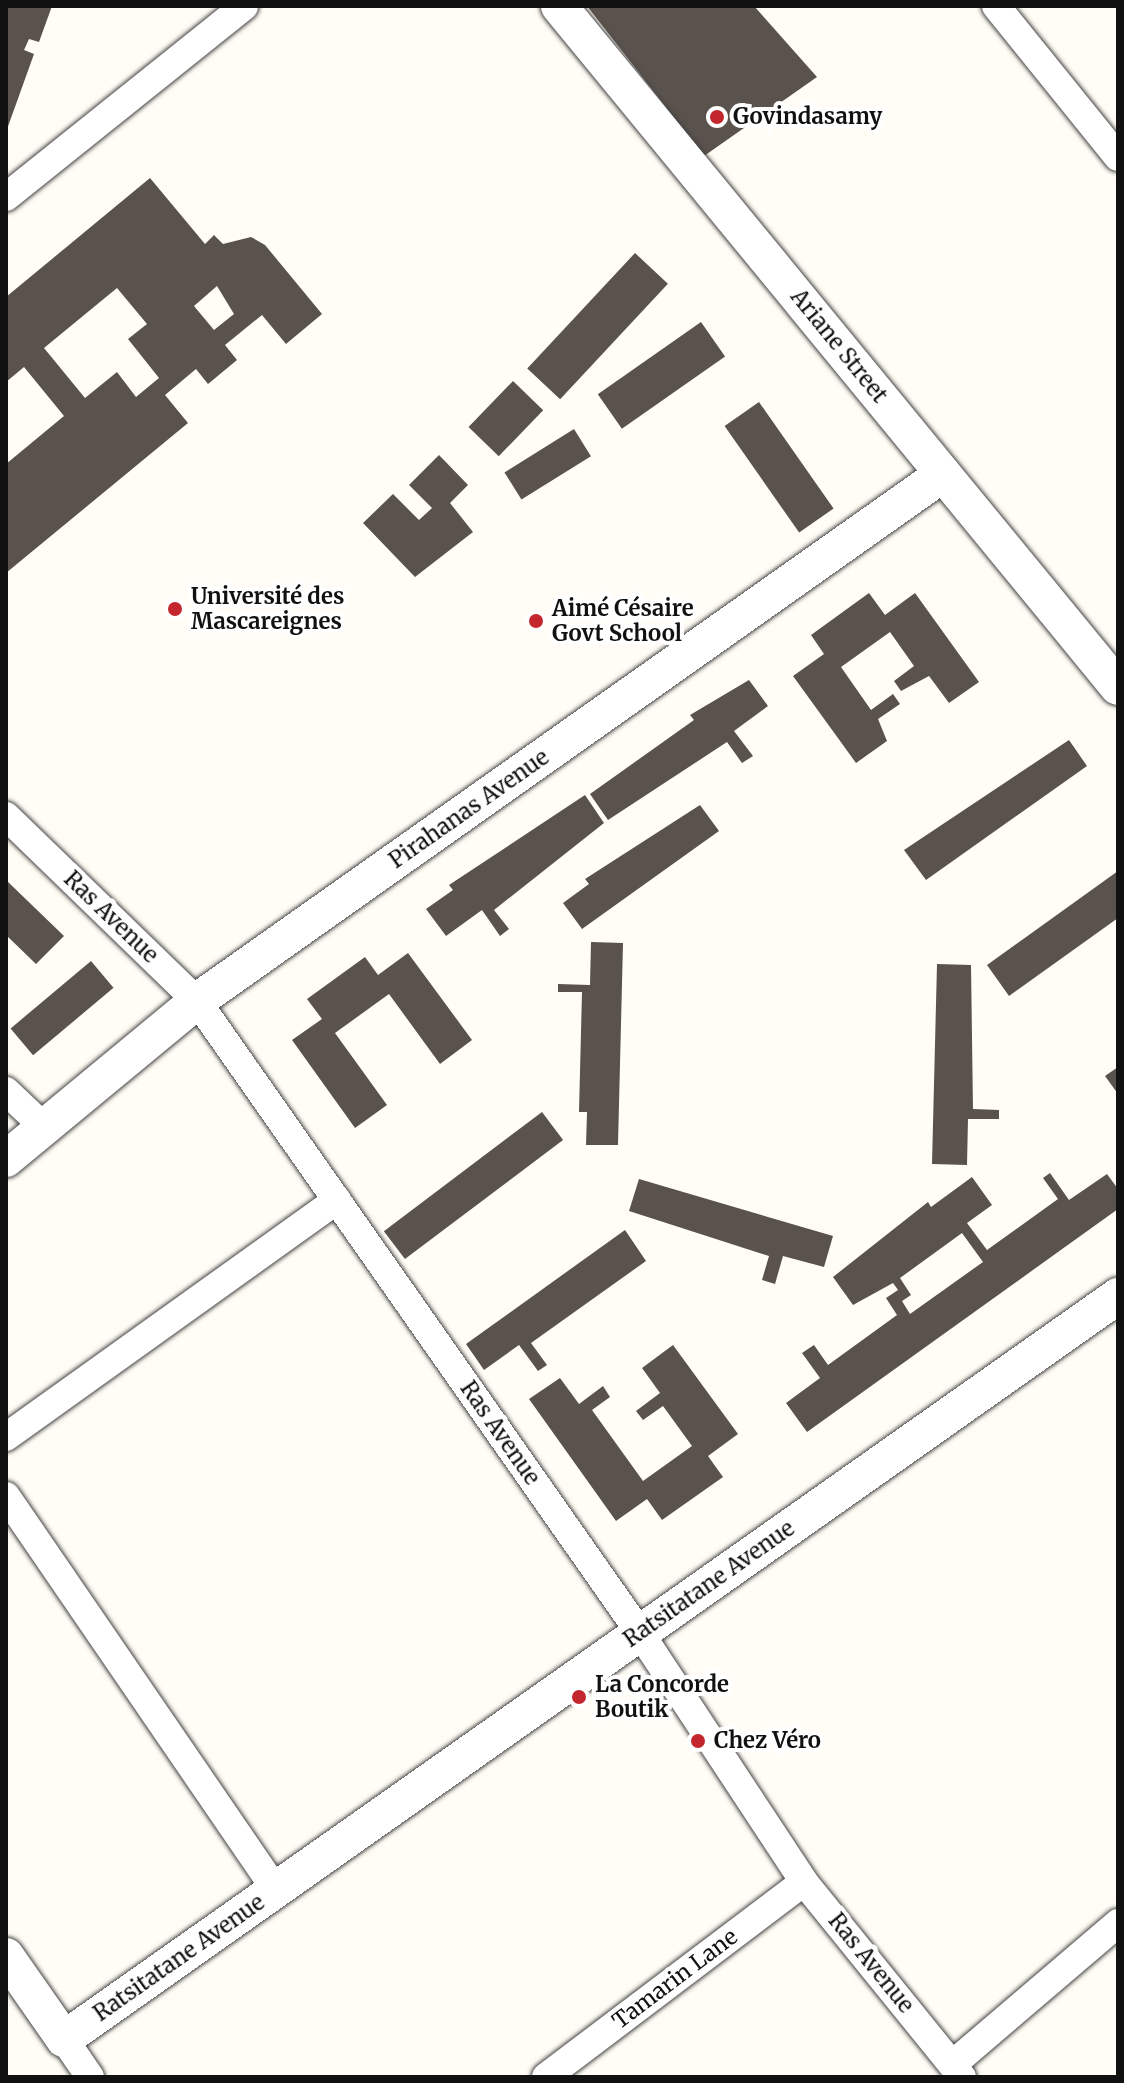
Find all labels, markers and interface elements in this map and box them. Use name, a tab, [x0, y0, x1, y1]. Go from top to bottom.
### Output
place label: Govindasamy	[733, 104, 882, 130]
marker: Govindasamy	[708, 108, 726, 126]
street label: Ariane Street	[785, 284, 893, 408]
place label: Université des Mascareignes	[191, 583, 344, 634]
place label: Aimé Césaire Govt School	[552, 595, 694, 646]
marker: Université des Mascareignes	[166, 600, 184, 618]
marker: Aimé Césaire Govt School	[527, 612, 545, 630]
street label: Pirahanas Avenue	[384, 744, 554, 874]
street label: Ras Avenue	[59, 866, 163, 968]
street label: Ras Avenue	[455, 1376, 545, 1490]
street label: Ratsitatane Avenue	[619, 1515, 799, 1653]
place label: La Concorde Boutik	[595, 1671, 729, 1722]
marker: La Concorde Boutik	[570, 1688, 588, 1706]
place label: Chez Véro	[714, 1728, 821, 1754]
marker: Chez Véro	[689, 1732, 707, 1750]
street label: Ratsitatane Avenue	[89, 1889, 269, 2027]
street label: Ras Avenue	[823, 1908, 919, 2018]
street label: Tamarin Lane	[607, 1924, 743, 2034]

